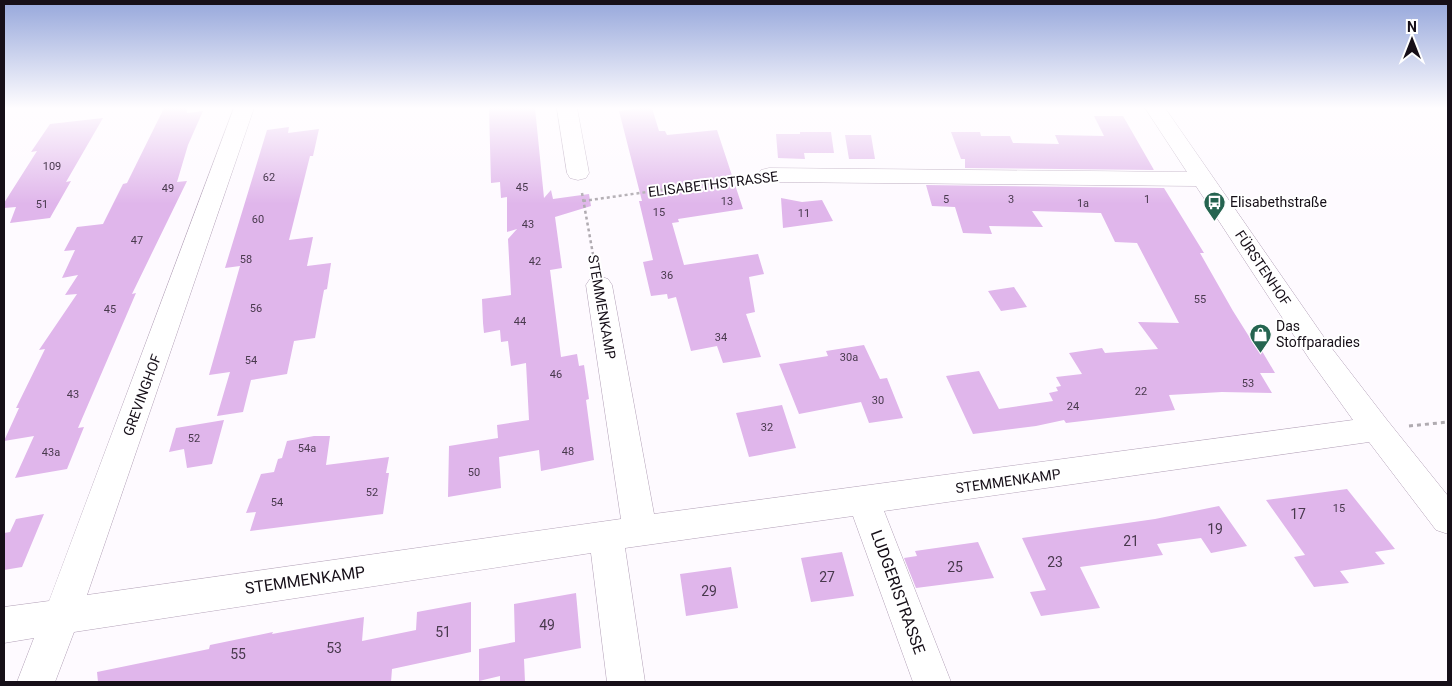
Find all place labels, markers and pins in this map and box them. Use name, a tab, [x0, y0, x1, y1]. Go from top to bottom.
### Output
bus stop icon: Elisabethstraße	[1202, 190, 1226, 221]
place label: Elisabethstraße	[1230, 194, 1327, 210]
place label: Das Stoffparadies	[1276, 318, 1360, 350]
shop icon: Das Stoffparadies	[1248, 322, 1272, 353]

